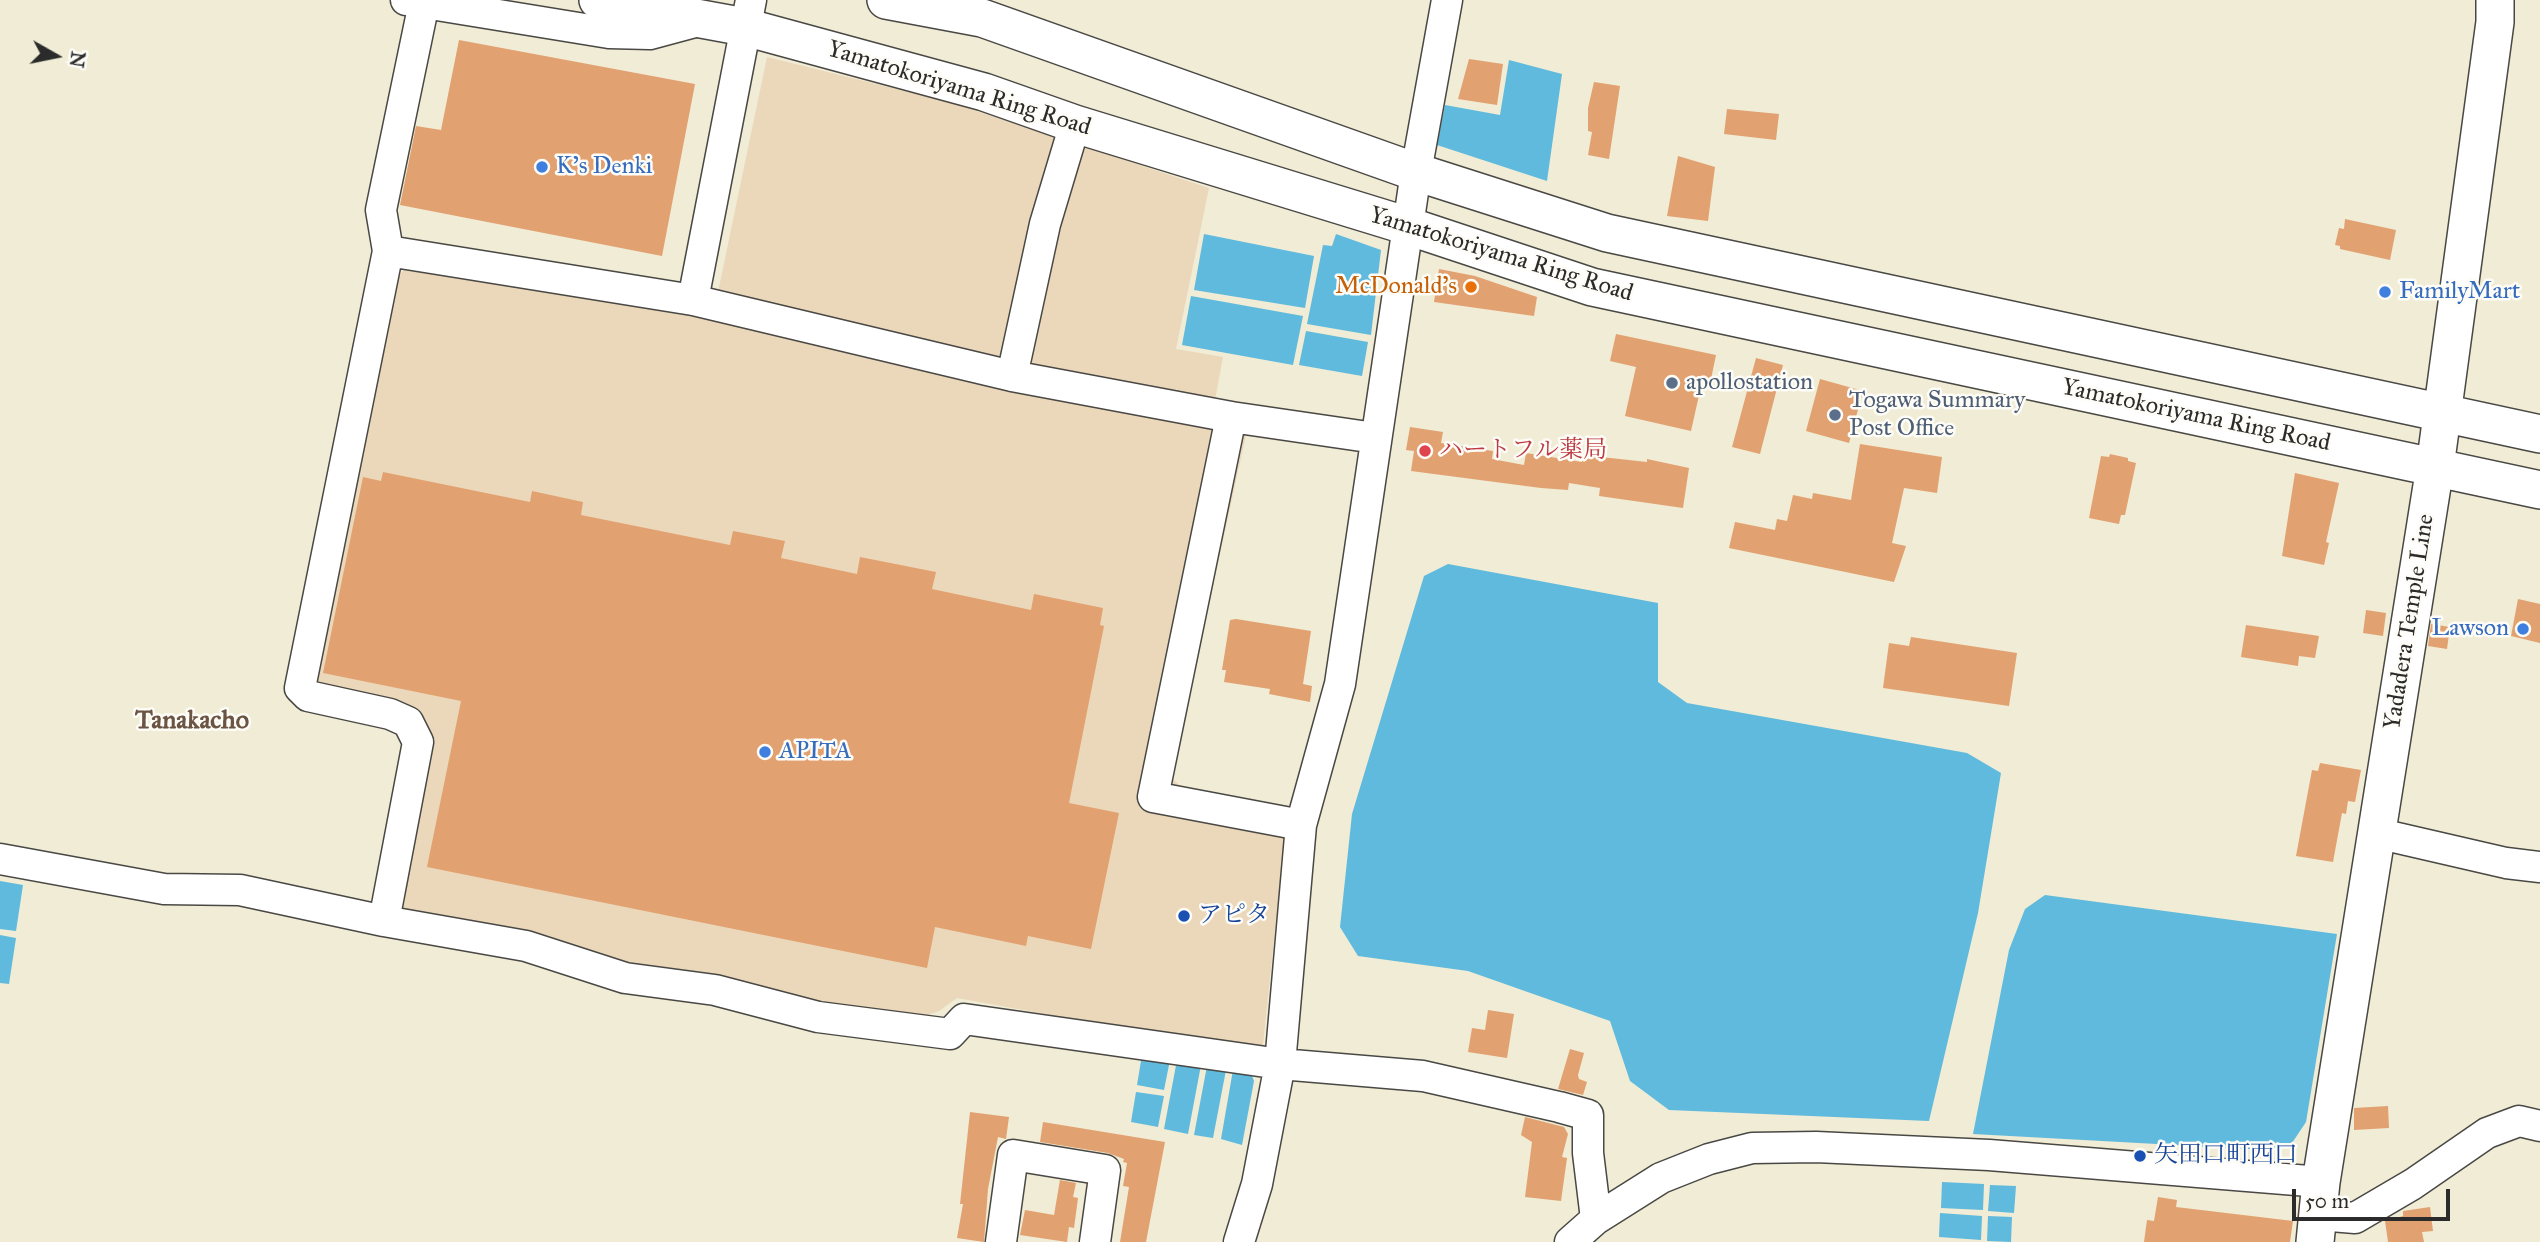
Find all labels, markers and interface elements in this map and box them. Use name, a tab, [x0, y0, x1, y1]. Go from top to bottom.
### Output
north arrow	[21, 21, 91, 91]
street label: Yamatokoriyama Ring Road	[824, 35, 1094, 143]
text: N	[65, 50, 90, 69]
place label: K's Denki	[556, 153, 652, 181]
marker: K's Denki	[534, 159, 550, 175]
street label: Yamatokoriyama Ring Road	[1366, 201, 1636, 309]
place label: McDonald's	[1335, 273, 1457, 301]
place label: FamilyMart	[2399, 278, 2520, 306]
marker: McDonald's	[1463, 279, 1479, 295]
marker: FamilyMart	[2377, 284, 2393, 300]
place label: apollostation	[1686, 369, 1813, 397]
street label: Yamatokoriyama Ring Road	[2059, 373, 2333, 459]
marker: apollostation	[1664, 375, 1680, 391]
place label: Togawa Summary Post Office	[1849, 387, 2025, 443]
marker: Togawa Summary Post Office	[1827, 407, 1843, 423]
place label: ハートフル薬局	[1439, 437, 1607, 465]
marker: ハートフル薬局	[1417, 443, 1433, 459]
street label: Yadadera Temple Line	[2379, 512, 2441, 732]
place label: Lawson	[2432, 615, 2509, 643]
marker: Lawson	[2515, 621, 2531, 637]
district label: Tanakacho	[135, 706, 249, 738]
place label: APITA	[779, 738, 851, 766]
marker: APITA	[757, 744, 773, 760]
place label: アピタ	[1198, 902, 1270, 930]
marker: アピタ	[1176, 908, 1192, 924]
place label: 矢田口町西口	[2154, 1142, 2298, 1170]
marker: 矢田口町西口	[2132, 1148, 2148, 1164]
scale bar	[2295, 1176, 2452, 1220]
text: 50 m	[2305, 1188, 2349, 1214]

